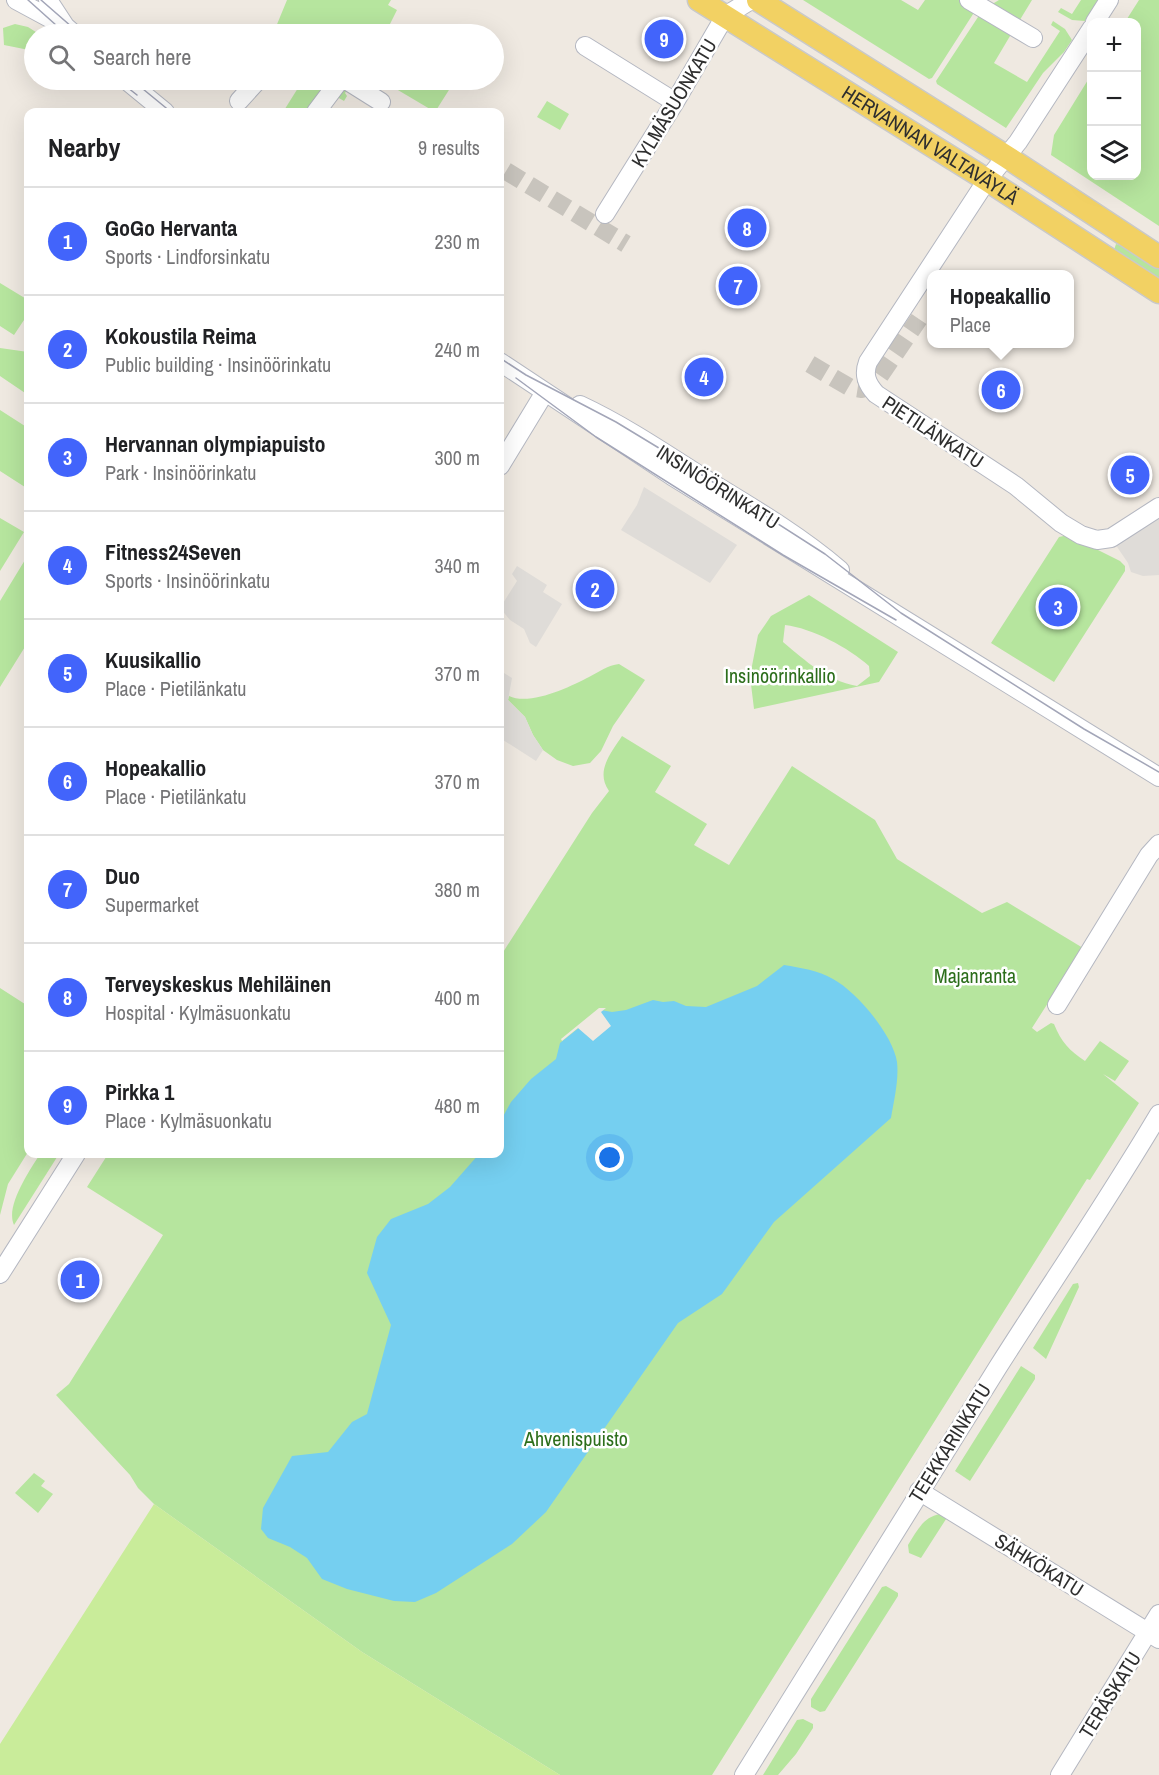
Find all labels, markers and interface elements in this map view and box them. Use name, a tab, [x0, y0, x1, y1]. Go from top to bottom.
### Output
pin: 9	[644, 16, 684, 62]
map controls	[1087, 18, 1141, 180]
button: +	[1087, 18, 1141, 72]
search box	[24, 24, 504, 90]
street label: KYLMÄSUONKATU	[625, 33, 723, 172]
icon: search	[45, 41, 78, 74]
text: Search here	[93, 42, 191, 72]
button: −	[1087, 72, 1141, 126]
street label: HERVANNAN VALTAVÄYLÄ	[837, 79, 1024, 210]
button: layers	[1087, 126, 1141, 180]
text: Nearby	[48, 130, 120, 165]
text: 9 results	[418, 134, 480, 161]
pin: 8	[728, 206, 766, 250]
text: GoGo Hervanta	[105, 213, 237, 243]
text: 1	[63, 228, 72, 255]
text: 230 m	[434, 228, 480, 255]
text: Sports · Lindforsinkatu	[105, 243, 270, 270]
pin: 7	[718, 264, 758, 308]
popup	[927, 270, 1074, 348]
text: Hopeakallio	[950, 281, 1051, 311]
text: Place	[950, 311, 991, 338]
text: Kokoustila Reima	[105, 321, 256, 351]
text: 2	[63, 336, 72, 363]
text: 240 m	[434, 336, 480, 363]
text: Public building · Insinöörinkatu	[105, 351, 331, 378]
pin: 4	[684, 354, 724, 400]
pin: 6	[982, 368, 1020, 412]
street label: PIETILÄNKATU	[877, 389, 989, 474]
text: Hervannan olympiapuisto	[105, 429, 326, 459]
street label: INSINÖÖRINKATU	[652, 438, 785, 535]
text: 3	[63, 444, 72, 471]
text: 300 m	[434, 444, 480, 471]
pin: 5	[1110, 452, 1150, 498]
text: Park · Insinöörinkatu	[105, 459, 256, 486]
text: Fitness24Seven	[105, 537, 241, 567]
text: 4	[63, 552, 72, 579]
text: 340 m	[434, 552, 480, 579]
pin: 2	[576, 566, 614, 612]
text: Sports · Insinöörinkatu	[105, 567, 270, 594]
pin: 3	[1038, 584, 1078, 630]
text: Kuusikallio	[105, 645, 201, 675]
text: 5	[63, 660, 72, 687]
text: 370 m	[434, 660, 480, 687]
park label: Insinöörinkallio	[724, 662, 836, 689]
text: Place · Pietilänkatu	[105, 675, 246, 702]
text: Hopeakallio	[105, 753, 206, 783]
text: 6	[63, 768, 72, 795]
text: 370 m	[434, 768, 480, 795]
text: Place · Pietilänkatu	[105, 783, 246, 810]
text: Duo	[105, 861, 140, 891]
text: 7	[63, 876, 72, 903]
text: 380 m	[434, 876, 480, 903]
text: Supermarket	[105, 891, 199, 918]
park label: Majanranta	[934, 962, 1016, 989]
text: Terveyskeskus Mehiläinen	[105, 969, 331, 999]
text: 8	[63, 984, 72, 1011]
text: 400 m	[434, 984, 480, 1011]
text: Hospital · Kylmäsuonkatu	[105, 999, 291, 1026]
text: Pirkka 1	[105, 1077, 174, 1107]
text: 9	[63, 1092, 72, 1119]
text: 480 m	[434, 1092, 480, 1119]
text: Place · Kylmäsuonkatu	[105, 1107, 272, 1134]
your location	[595, 1143, 624, 1172]
pin: 1	[60, 1258, 100, 1302]
street label: TEEKKARINKATU	[902, 1378, 997, 1507]
park label: Ahvenispuisto	[523, 1425, 628, 1452]
street label: SÄHKÖKATU	[990, 1527, 1089, 1603]
street label: TERÄSKATU	[1072, 1646, 1147, 1743]

